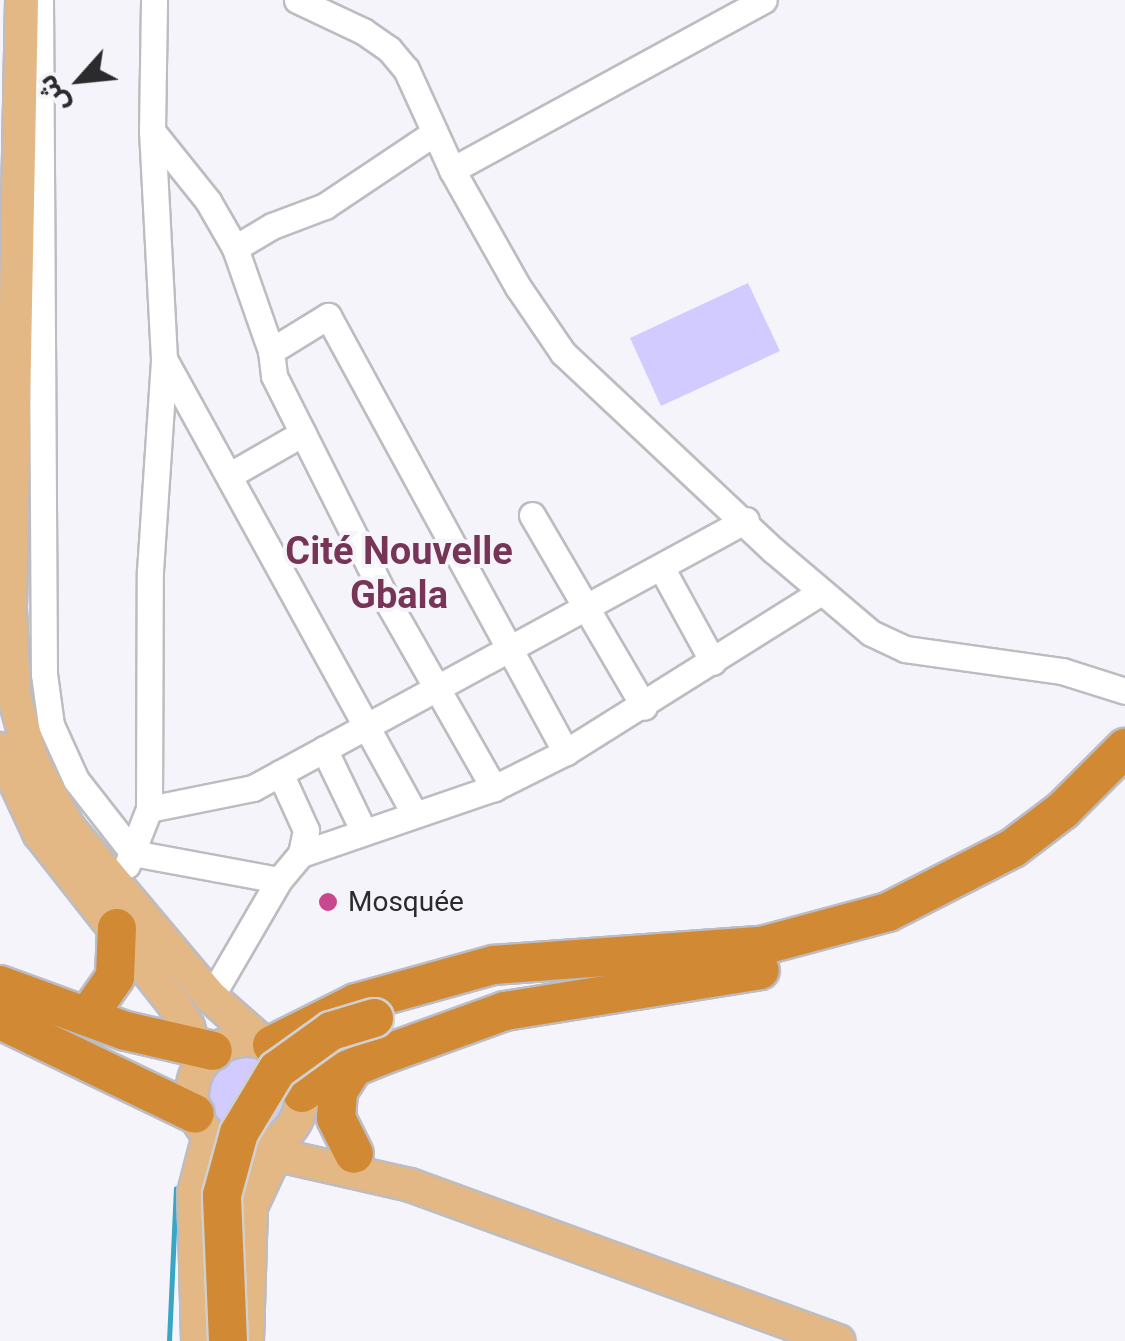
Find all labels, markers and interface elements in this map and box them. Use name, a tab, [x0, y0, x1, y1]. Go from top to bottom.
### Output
north arrow	[30, 30, 130, 130]
text: ش	[29, 69, 76, 118]
district label: Cité Nouvelle Gbala	[285, 529, 513, 618]
place label: Mosquée	[348, 885, 464, 919]
marker: Mosquée	[317, 891, 339, 913]

